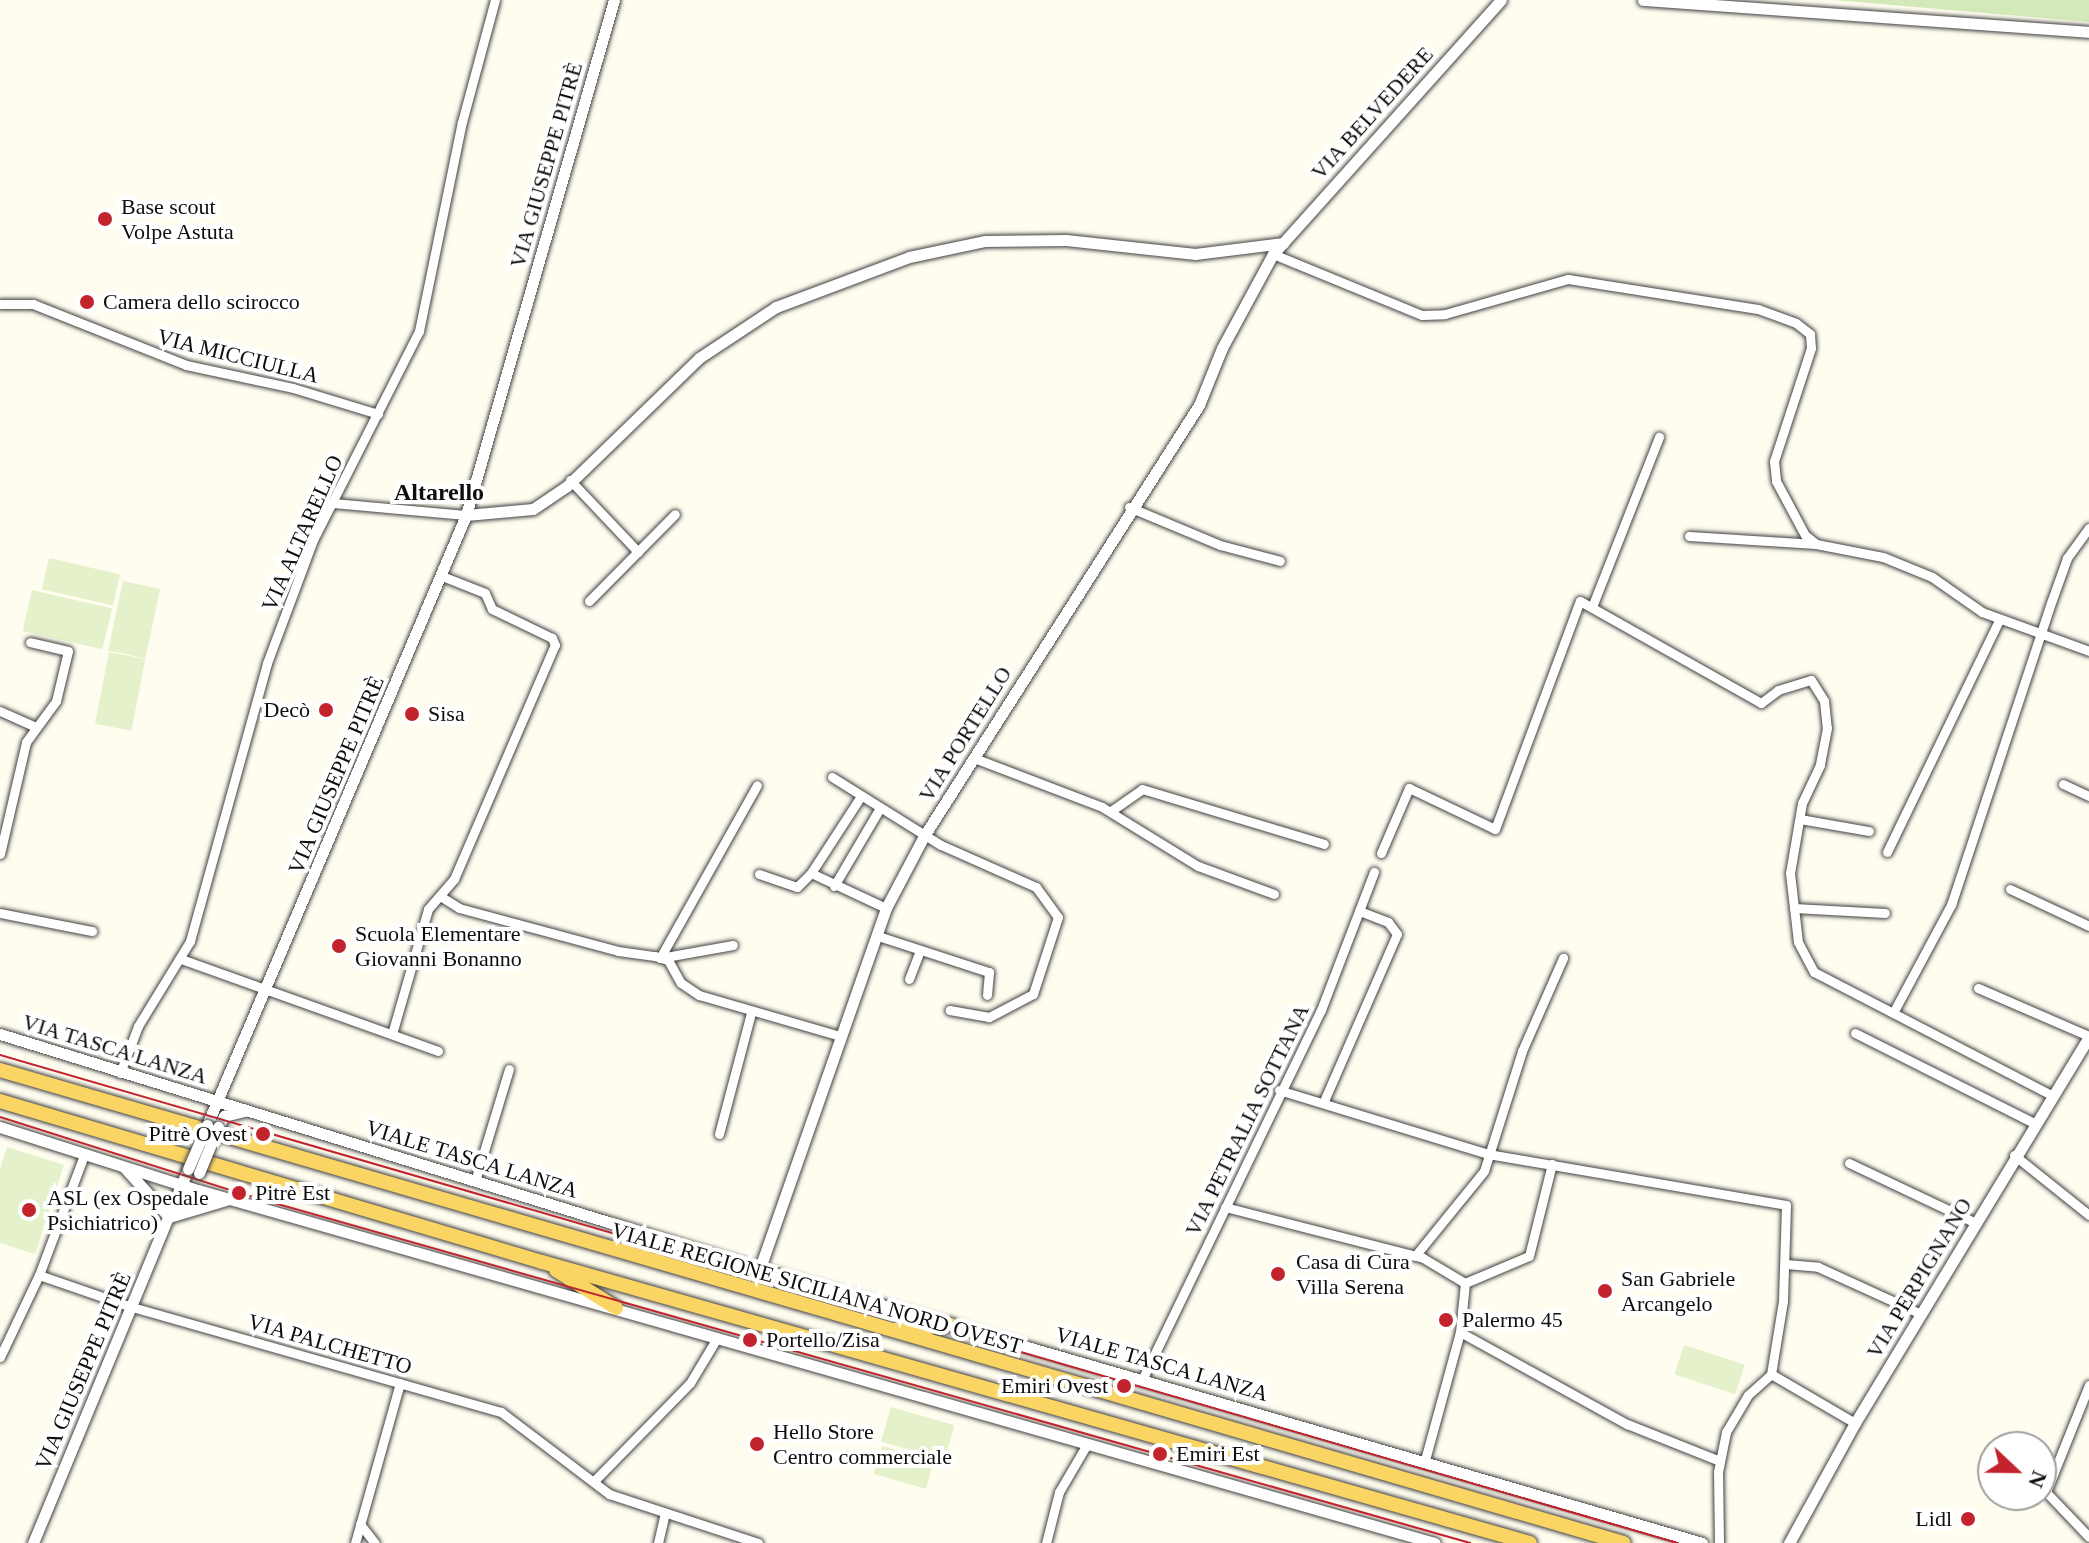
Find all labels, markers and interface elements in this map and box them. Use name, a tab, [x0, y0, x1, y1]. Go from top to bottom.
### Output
street label: VIA BELVEDERE	[1305, 41, 1439, 185]
street label: VIA GIUSEPPE PITRÈ	[504, 59, 588, 271]
place label: Base scout Volpe Astuta	[121, 193, 235, 244]
marker: Base scout Volpe Astuta	[96, 210, 114, 228]
place label: Camera dello scirocco	[103, 289, 300, 315]
marker: Camera dello scirocco	[78, 293, 96, 311]
street label: VIA MICCIULLA	[154, 323, 322, 389]
street label: VIA ALTARELLO	[255, 450, 349, 616]
district label: Altarello	[394, 479, 484, 507]
street label: VIA PORTELLO	[913, 661, 1017, 807]
street label: VIA GIUSEPPE PITRÈ	[282, 671, 390, 879]
place label: Decò	[264, 697, 310, 723]
marker: Decò	[317, 701, 335, 719]
place label: Sisa	[428, 701, 465, 727]
marker: Sisa	[403, 705, 421, 723]
place label: Scuola Elementare Giovanni Bonanno	[355, 920, 522, 972]
marker: Scuola Elementare Giovanni Bonanno	[330, 937, 348, 955]
street label: VIA PETRALIA SOTTANA	[1179, 999, 1315, 1241]
street label: VIA TASCA LANZA	[18, 1008, 212, 1090]
street label: VIALE TASCA LANZA	[362, 1114, 582, 1204]
place label: Pitrè Ovest	[149, 1121, 247, 1147]
marker: Pitrè Ovest	[254, 1125, 272, 1143]
place label: Pitrè Est	[255, 1180, 330, 1206]
place label: ASL (ex Ospedale Psichiatrico)	[47, 1184, 210, 1236]
marker: Pitrè Est	[230, 1184, 248, 1202]
street label: VIA PERPIGNANO	[1860, 1192, 1978, 1364]
marker: ASL (ex Ospedale Psichiatrico)	[18, 1199, 40, 1221]
street label: VIALE REGIONE SICILIANA NORD OVEST	[608, 1216, 1026, 1360]
place label: Casa di Cura Villa Serena	[1296, 1248, 1410, 1300]
marker: Casa di Cura Villa Serena	[1267, 1263, 1289, 1285]
place label: San Gabriele Arcangelo	[1621, 1265, 1735, 1316]
street label: VIA GIUSEPPE PITRÈ	[29, 1267, 137, 1475]
marker: San Gabriele Arcangelo	[1596, 1282, 1614, 1300]
place label: Palermo 45	[1462, 1307, 1563, 1333]
street label: VIA PALCHETTO	[244, 1308, 416, 1380]
marker: Palermo 45	[1437, 1311, 1455, 1329]
street label: VIALE TASCA LANZA	[1052, 1321, 1272, 1407]
place label: Portello/Zisa	[766, 1327, 880, 1353]
marker: Portello/Zisa	[741, 1331, 759, 1349]
place label: Emiri Ovest	[1001, 1373, 1108, 1399]
marker: Emiri Ovest	[1115, 1377, 1133, 1395]
place label: Hello Store Centro commerciale	[773, 1418, 952, 1470]
north arrow	[1977, 1431, 2057, 1511]
marker: Hello Store Centro commerciale	[748, 1435, 766, 1453]
place label: Emiri Est	[1176, 1441, 1260, 1467]
marker: Emiri Est	[1151, 1445, 1169, 1463]
text: N	[2023, 1467, 2052, 1491]
place label: Lidl	[1915, 1506, 1952, 1532]
marker: Lidl	[1959, 1510, 1977, 1528]

